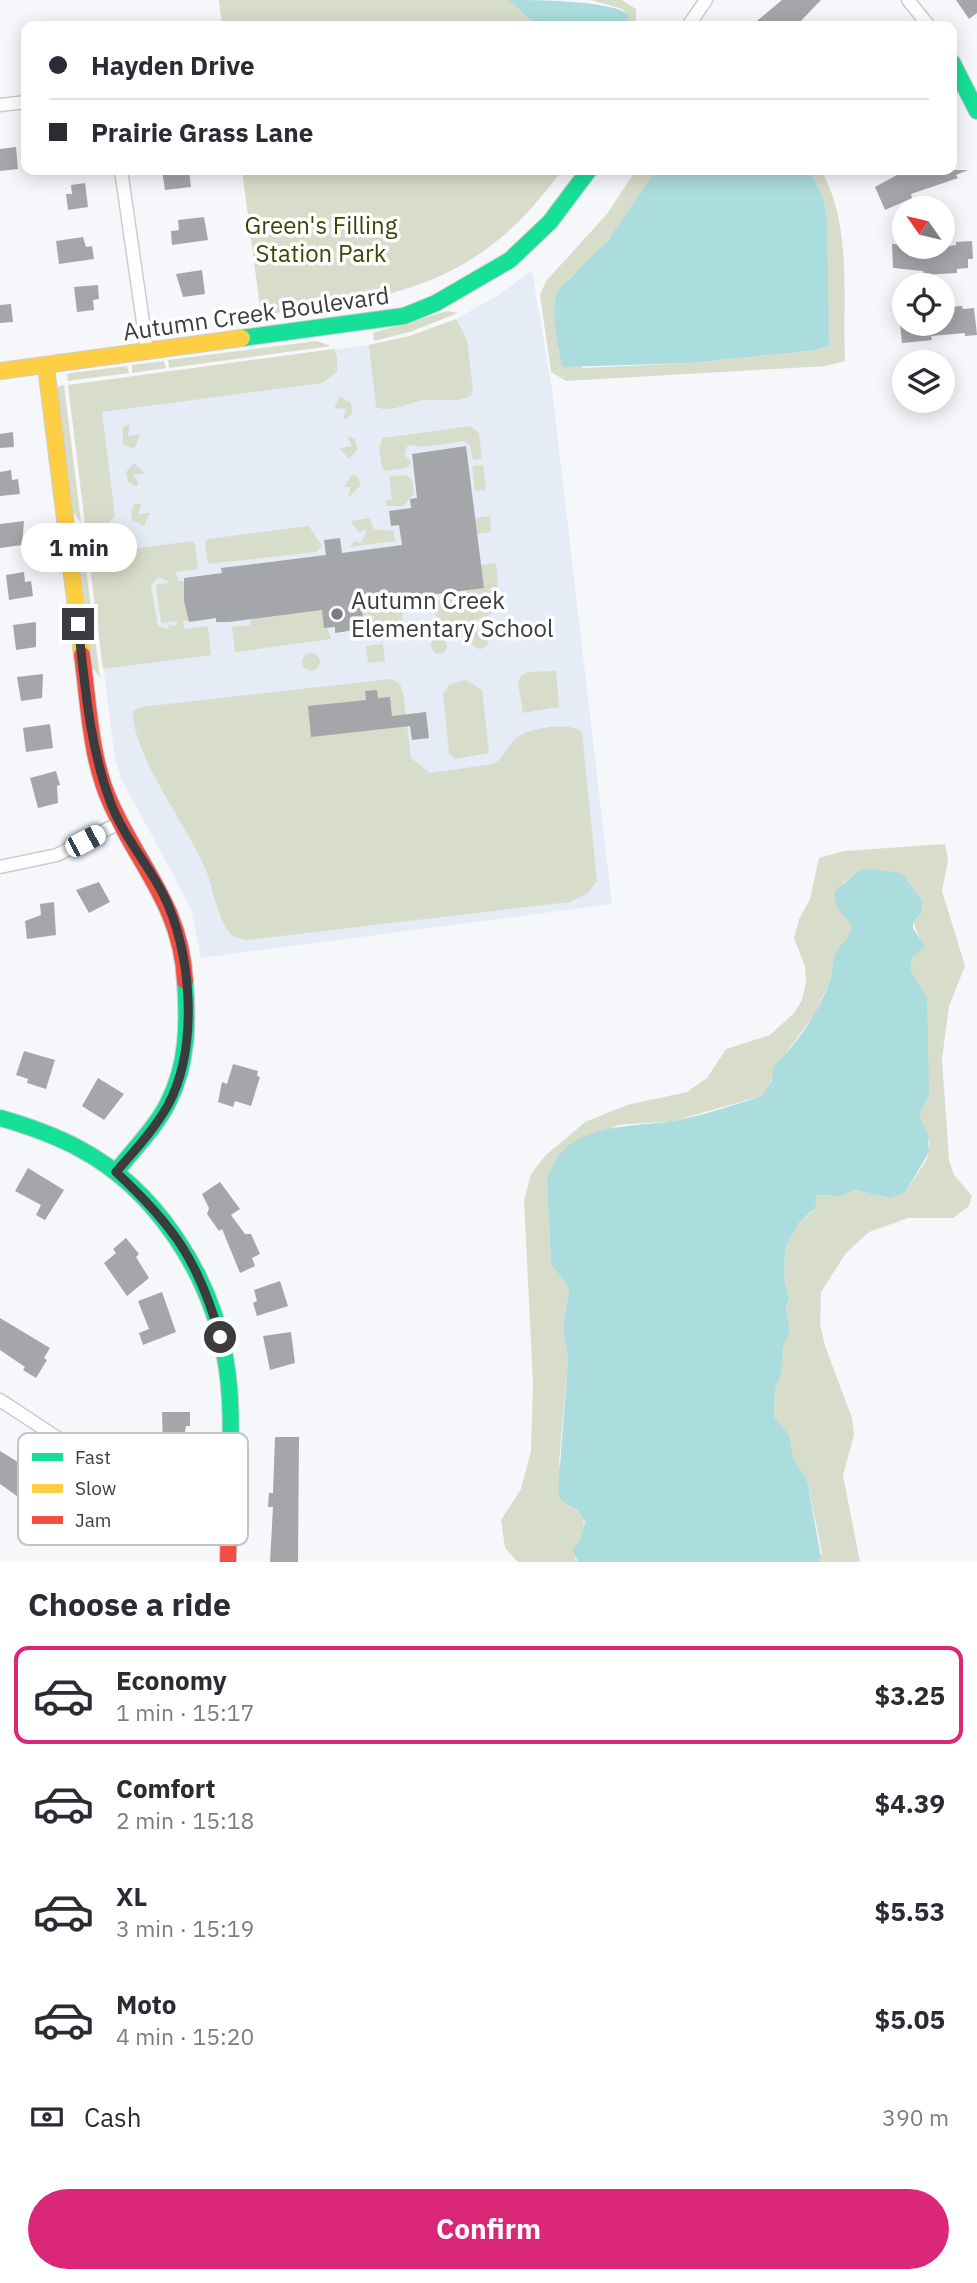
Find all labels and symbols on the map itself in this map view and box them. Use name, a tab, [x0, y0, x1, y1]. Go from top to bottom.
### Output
north arrow	[892, 196, 956, 259]
park label: Green's Filling Station Park	[245, 209, 398, 269]
street label: Autumn Creek Boulevard	[121, 278, 391, 348]
callout: 1 min	[20, 522, 136, 572]
place label: Autumn Creek Elementary School	[351, 584, 553, 644]
marker: Autumn Creek Elementary School	[329, 606, 345, 622]
route end	[62, 608, 94, 640]
car	[62, 822, 109, 860]
route start	[204, 1321, 236, 1353]
legend	[18, 1433, 248, 1545]
text: Fast	[75, 1445, 111, 1469]
text: Slow	[75, 1476, 116, 1500]
text: Jam	[75, 1508, 111, 1532]

